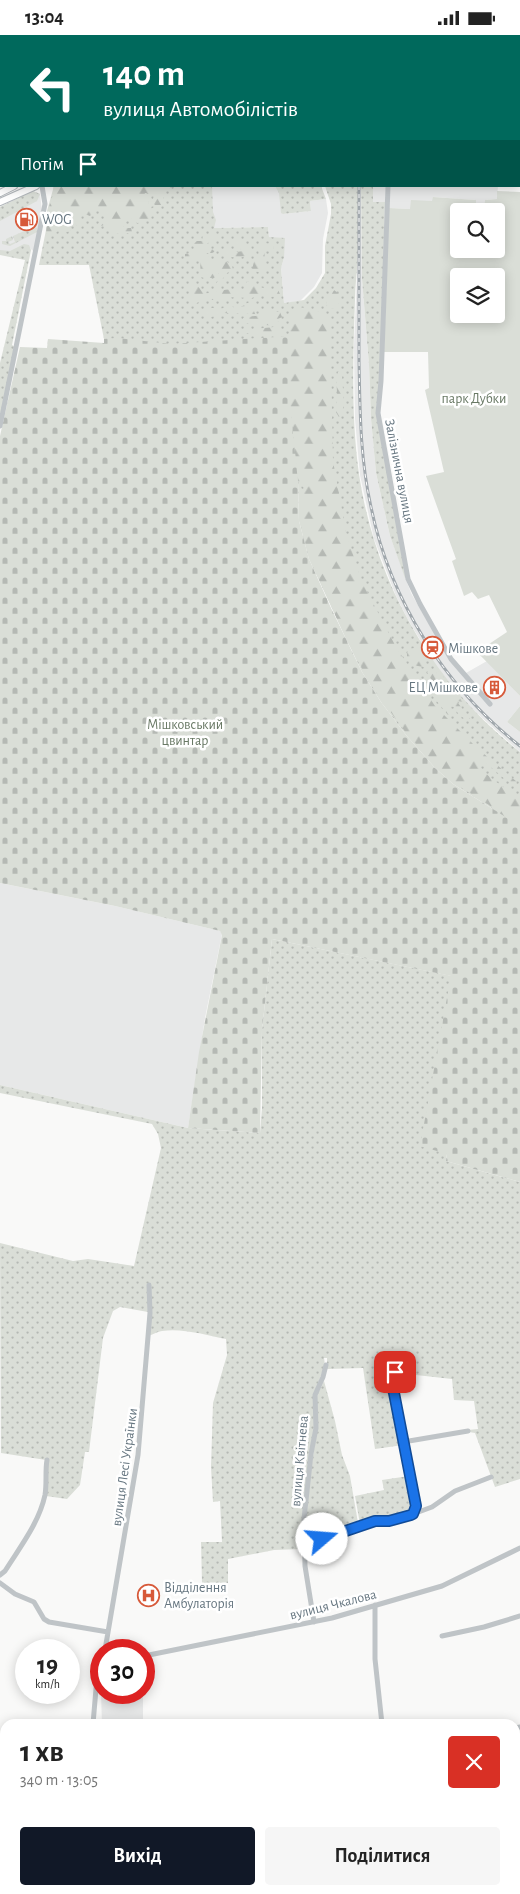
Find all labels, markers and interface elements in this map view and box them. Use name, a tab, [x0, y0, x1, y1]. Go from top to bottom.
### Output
text: 13:04	[25, 8, 64, 27]
icon: left	[20, 55, 85, 120]
text: 140 m	[103, 57, 185, 92]
text: вулиця Автомобілістів	[103, 98, 298, 120]
icon: arrive	[74, 150, 102, 178]
text: Потім	[20, 155, 64, 174]
map controls	[450, 203, 505, 323]
button: search	[450, 203, 505, 258]
fuel station icon: WOG	[14, 207, 38, 231]
place label: WOG	[42, 213, 72, 227]
button: layers	[450, 268, 505, 323]
park label: парк Дубки	[442, 392, 506, 406]
street label: Залізнична вулиця	[382, 418, 416, 525]
station icon: Мішкове	[420, 636, 444, 660]
place label: Мішкове	[448, 642, 498, 656]
building icon: ЕЦ Мішкове	[482, 675, 506, 699]
place label: ЕЦ Мішкове	[408, 681, 478, 695]
park label: Мішковський цвинтар	[147, 718, 223, 748]
pin	[374, 1351, 416, 1393]
icon: arrive	[381, 1358, 409, 1386]
street label: вулиця Лесі Українки	[110, 1407, 140, 1527]
street label: вулиця Квітнева	[289, 1414, 311, 1507]
position arrow	[295, 1512, 347, 1564]
place label: Відділення Амбулаторія	[164, 1581, 234, 1611]
hospital icon: Відділення Амбулаторія	[136, 1583, 160, 1607]
street label: вулиця Чкалова	[288, 1587, 379, 1623]
speed limit sign: 30	[90, 1639, 155, 1704]
text: 19	[37, 1653, 58, 1678]
text: km/h	[35, 1678, 60, 1690]
button: close	[448, 1736, 500, 1788]
text: 1 хв	[20, 1737, 64, 1767]
text: 340 m · 13:05	[20, 1772, 98, 1788]
button: Вихід	[20, 1827, 255, 1885]
button: Поділитися	[265, 1827, 500, 1885]

